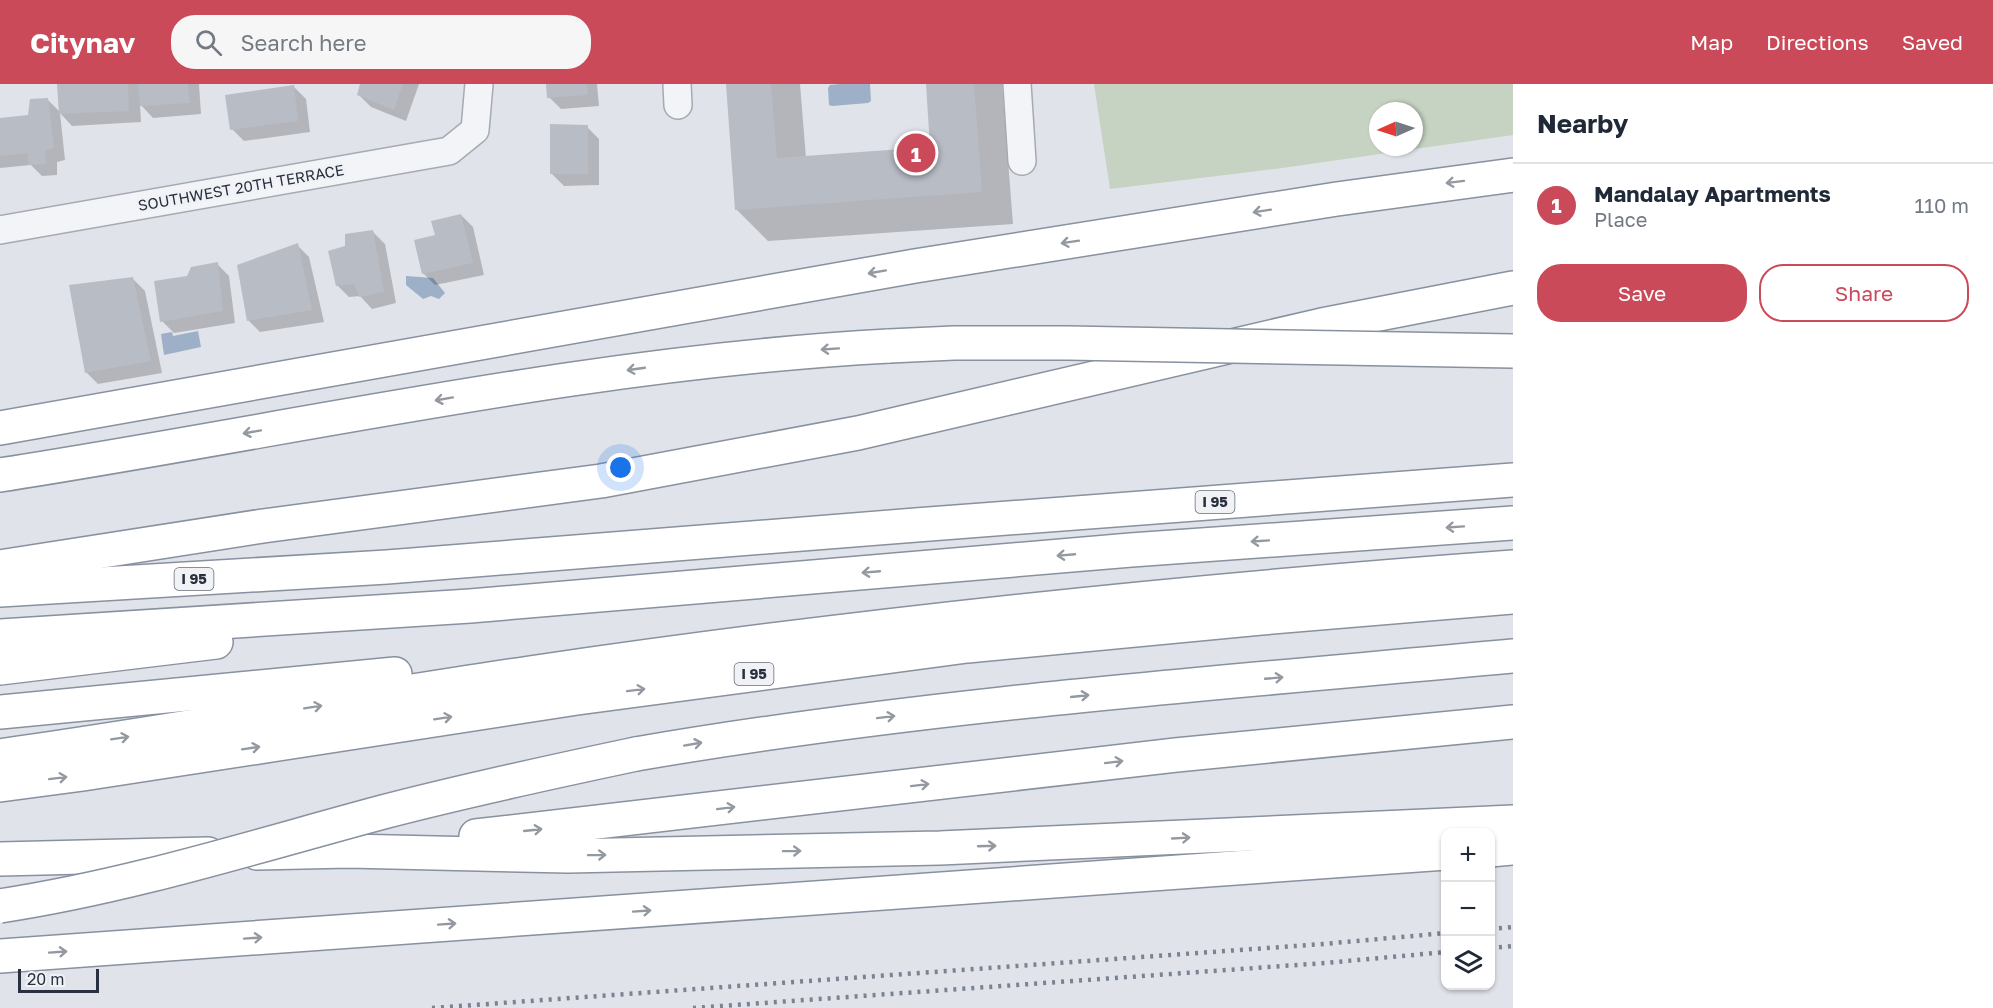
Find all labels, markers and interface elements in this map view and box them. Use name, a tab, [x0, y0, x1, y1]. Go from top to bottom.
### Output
search box	[171, 15, 591, 69]
text: Citynav	[30, 26, 135, 59]
icon: search	[192, 26, 225, 59]
text: Search here	[240, 29, 366, 56]
text: Map	[1690, 29, 1733, 55]
text: Directions	[1766, 29, 1869, 55]
text: Saved	[1902, 29, 1963, 55]
north arrow	[1369, 102, 1423, 156]
text: Nearby	[1537, 108, 1628, 139]
pin: 1	[896, 130, 936, 176]
street label: SOUTHWEST 20TH TERRACE	[136, 160, 345, 214]
one-way arrow	[1446, 177, 1465, 188]
text: Mandalay Apartments	[1594, 180, 1831, 207]
text: 1	[1551, 193, 1562, 217]
text: 110 m	[1915, 193, 1969, 217]
one-way arrow	[1253, 206, 1272, 217]
text: Place	[1594, 207, 1647, 231]
one-way arrow	[1060, 236, 1080, 247]
button: Save	[1537, 264, 1747, 322]
button: Share	[1759, 264, 1969, 322]
one-way arrow	[868, 267, 887, 278]
one-way arrow	[821, 344, 841, 355]
one-way arrow	[627, 363, 647, 374]
one-way arrow	[434, 394, 454, 405]
one-way arrow	[242, 427, 262, 438]
your location	[606, 453, 635, 482]
road number: I 95	[1196, 491, 1234, 513]
one-way arrow	[1445, 522, 1465, 533]
one-way arrow	[1251, 535, 1271, 546]
one-way arrow	[1056, 550, 1076, 561]
one-way arrow	[862, 567, 882, 578]
road number: I 95	[174, 568, 214, 590]
road number: I 95	[734, 663, 774, 685]
one-way arrow	[1264, 672, 1284, 683]
one-way arrow	[626, 685, 646, 696]
one-way arrow	[1070, 690, 1090, 701]
one-way arrow	[302, 702, 322, 713]
one-way arrow	[876, 711, 896, 722]
one-way arrow	[433, 713, 453, 724]
one-way arrow	[110, 733, 130, 744]
one-way arrow	[683, 738, 703, 749]
one-way arrow	[240, 743, 260, 754]
one-way arrow	[1103, 757, 1123, 768]
one-way arrow	[48, 772, 67, 783]
one-way arrow	[910, 779, 929, 790]
one-way arrow	[716, 802, 736, 813]
one-way arrow	[522, 824, 542, 835]
map controls	[1441, 828, 1495, 990]
button: +	[1441, 828, 1495, 882]
one-way arrow	[1171, 832, 1191, 843]
one-way arrow	[976, 841, 996, 852]
one-way arrow	[781, 845, 801, 857]
one-way arrow	[586, 849, 606, 861]
button: −	[1441, 882, 1495, 936]
one-way arrow	[631, 905, 651, 916]
one-way arrow	[437, 919, 457, 930]
one-way arrow	[242, 932, 262, 943]
button: layers	[1441, 936, 1495, 990]
one-way arrow	[48, 946, 68, 957]
scale bar	[18, 966, 99, 994]
text: 20 m	[27, 969, 64, 989]

